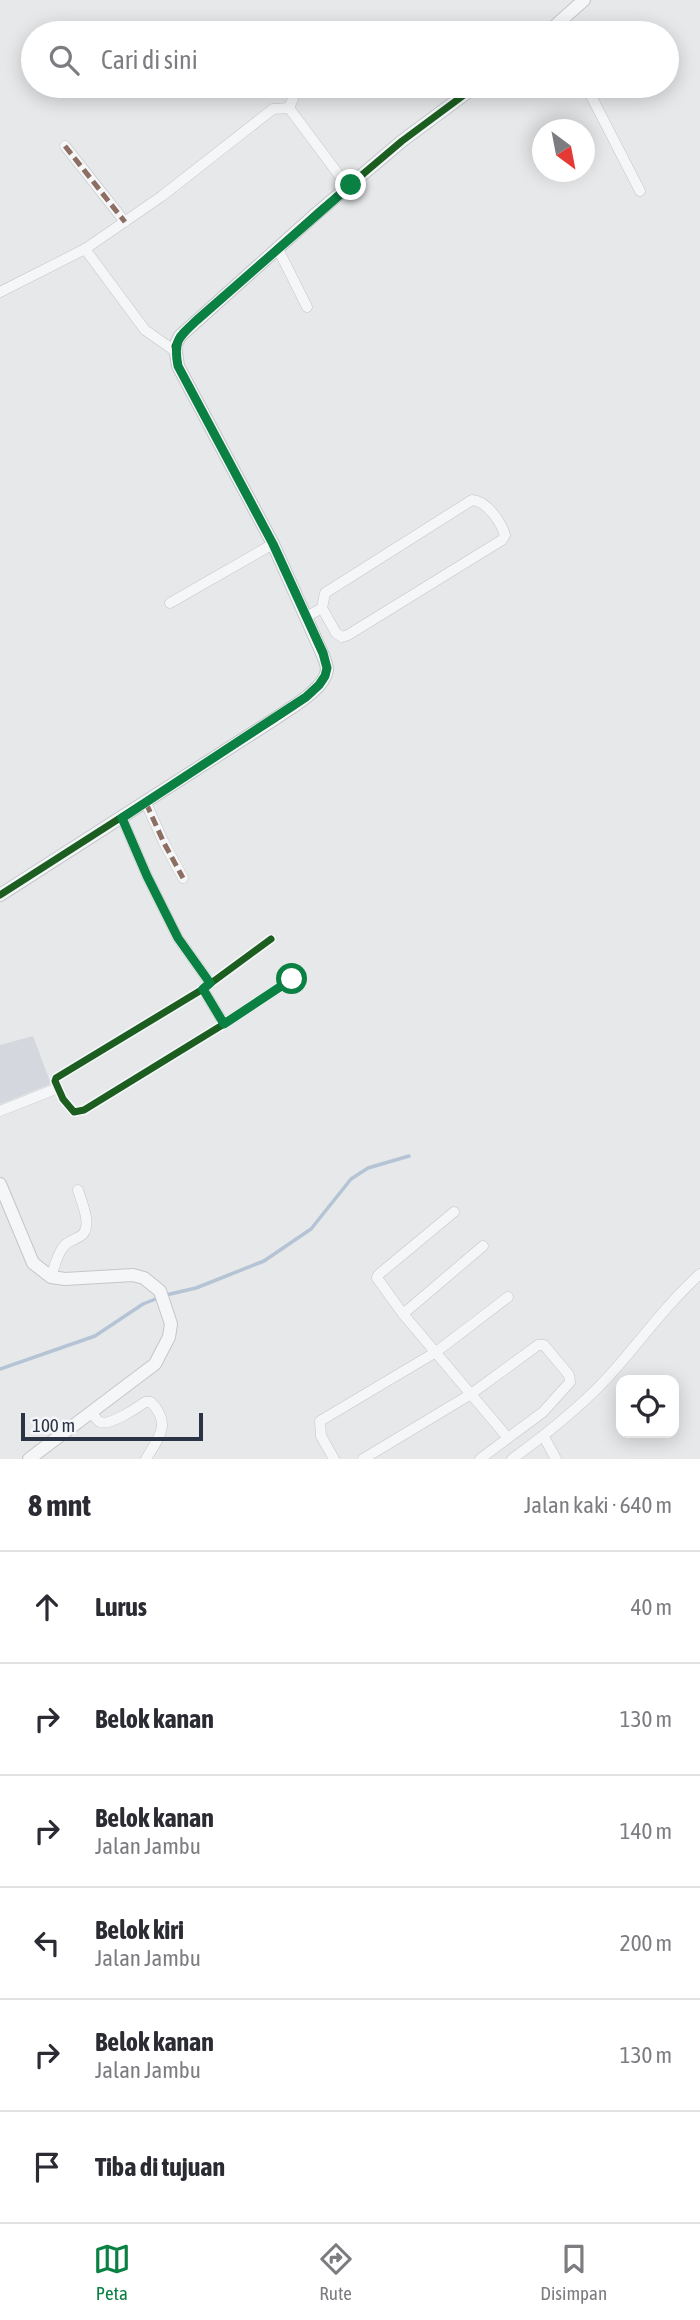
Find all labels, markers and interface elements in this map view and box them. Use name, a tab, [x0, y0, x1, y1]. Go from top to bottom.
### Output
search box	[21, 21, 679, 98]
icon: search	[45, 41, 83, 79]
text: Cari di sini	[101, 45, 198, 75]
north arrow	[532, 119, 595, 182]
route end	[335, 169, 366, 200]
route start	[276, 963, 307, 994]
map controls	[616, 1375, 679, 1438]
button: locate	[616, 1375, 679, 1438]
scale bar	[21, 1410, 203, 1442]
text: 100 m	[32, 1414, 75, 1436]
text: 8 mnt	[28, 1488, 91, 1522]
text: Jalan kaki · 640 m	[524, 1492, 672, 1518]
icon: ahead	[28, 1588, 66, 1626]
text: Lurus	[95, 1592, 147, 1622]
text: 40 m	[631, 1594, 672, 1620]
icon: right	[28, 1700, 66, 1738]
text: Belok kanan	[95, 1704, 214, 1734]
text: 130 m	[620, 1706, 672, 1732]
text: Belok kanan	[95, 1803, 214, 1833]
icon: right	[28, 1812, 66, 1850]
text: 140 m	[620, 1818, 672, 1844]
text: Jalan Jambu	[95, 1833, 201, 1859]
text: Belok kiri	[95, 1915, 184, 1945]
icon: left	[28, 1924, 66, 1962]
text: 200 m	[620, 1930, 672, 1956]
text: Jalan Jambu	[95, 1945, 201, 1971]
text: Belok kanan	[95, 2027, 214, 2057]
icon: right	[28, 2036, 66, 2074]
text: 130 m	[620, 2042, 672, 2068]
text: Jalan Jambu	[95, 2057, 201, 2083]
icon: arrive	[28, 2148, 66, 2186]
text: Tiba di tujuan	[95, 2152, 225, 2182]
tab: Peta	[93, 2240, 131, 2304]
tab: Rute	[317, 2240, 355, 2304]
tab: Disimpan	[540, 2240, 607, 2304]

